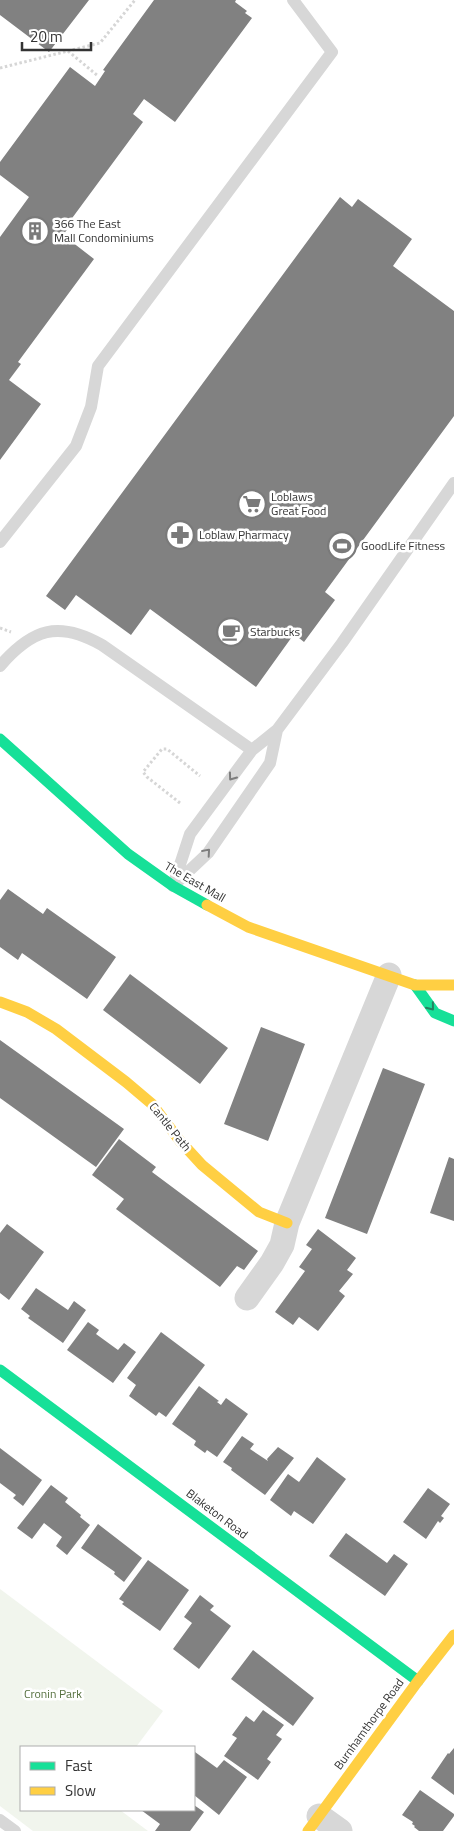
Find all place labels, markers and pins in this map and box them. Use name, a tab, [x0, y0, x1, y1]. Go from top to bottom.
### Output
place label: 366 The East Mall Condominiums	[54, 214, 154, 247]
building icon: 366 The East Mall Condominiums	[20, 216, 50, 246]
place label: Loblaws Great Food	[271, 487, 326, 520]
supermarket icon: Loblaws Great Food	[237, 489, 267, 519]
pharmacy icon: Loblaw Pharmacy	[165, 520, 195, 550]
place label: Loblaw Pharmacy	[199, 525, 289, 544]
sports icon: GoodLife Fitness	[327, 531, 357, 561]
place label: GoodLife Fitness	[361, 536, 446, 555]
cafe icon: Starbucks	[216, 617, 246, 647]
place label: Starbucks	[250, 622, 300, 641]

